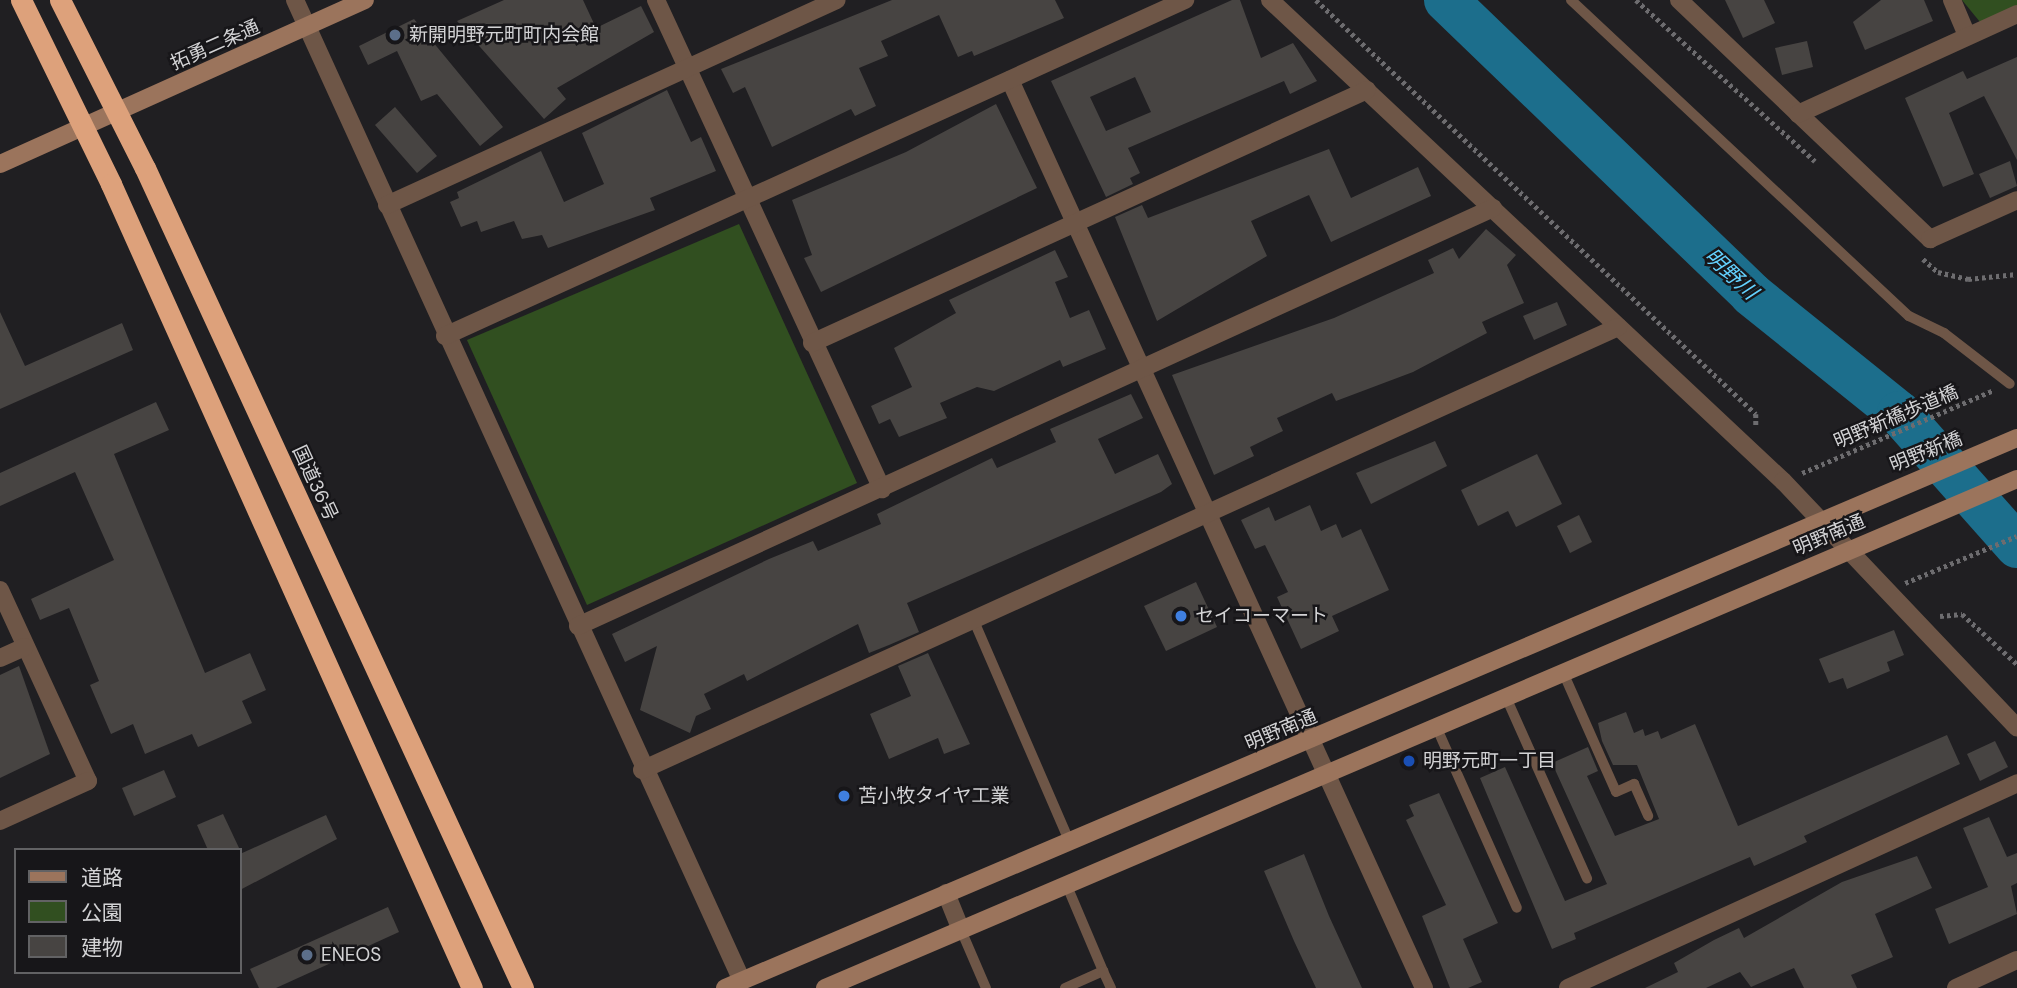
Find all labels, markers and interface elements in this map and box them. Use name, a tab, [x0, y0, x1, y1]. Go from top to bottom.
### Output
street label: 拓勇二条通	[167, 15, 263, 75]
place label: 新開明野元町町内会館	[409, 24, 599, 46]
marker: 新開明野元町町内会館	[387, 27, 403, 43]
water label: 明野川	[1699, 243, 1763, 305]
street label: 明野新橋歩道橋	[1830, 381, 1962, 453]
street label: 明野新橋	[1886, 427, 1966, 477]
street label: 国道36号	[288, 442, 342, 524]
street label: 明野南通	[1790, 510, 1868, 560]
place label: セイコーマート	[1195, 605, 1328, 627]
marker: セイコーマート	[1173, 608, 1189, 624]
street label: 明野南通	[1242, 705, 1320, 755]
place label: 明野元町一丁目	[1423, 750, 1556, 772]
marker: 明野元町一丁目	[1401, 753, 1417, 769]
place label: 苫小牧タイヤ工業	[858, 785, 1010, 807]
marker: 苫小牧タイヤ工業	[836, 788, 852, 804]
legend	[14, 848, 242, 974]
text: 道路	[81, 864, 123, 892]
text: 公園	[81, 899, 123, 927]
text: 建物	[81, 934, 123, 962]
place label: ENEOS	[321, 944, 381, 966]
marker: ENEOS	[299, 947, 315, 963]

